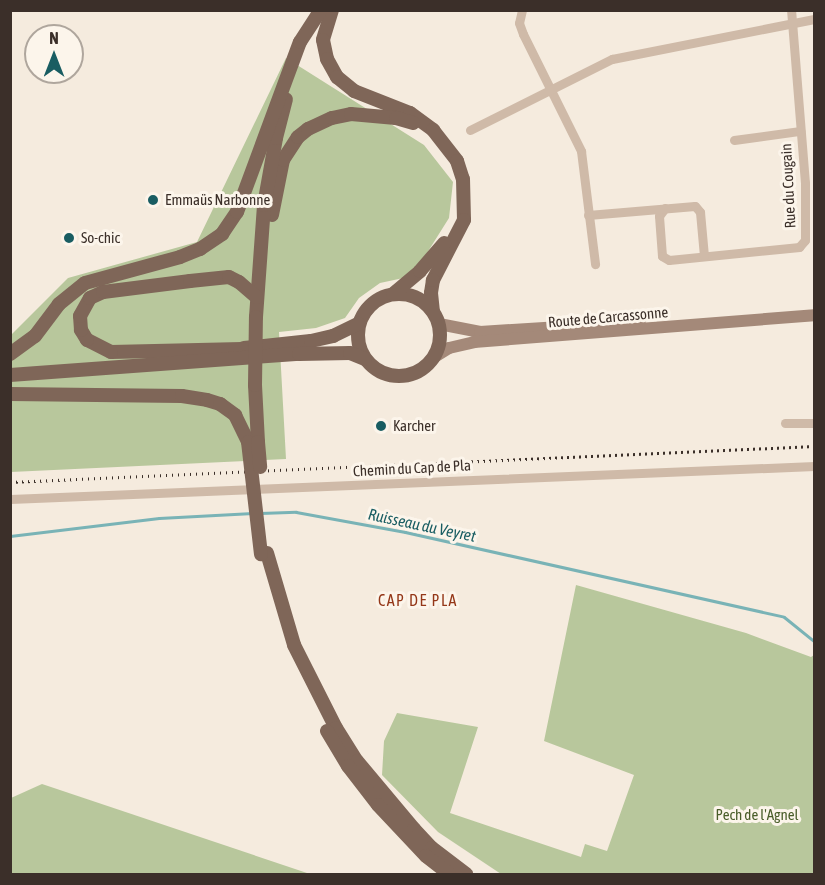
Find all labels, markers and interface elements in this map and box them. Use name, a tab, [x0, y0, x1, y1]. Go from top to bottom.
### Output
north arrow	[24, 24, 84, 84]
text: N	[49, 29, 59, 47]
street label: Rue du Cougain	[777, 143, 799, 229]
place label: Emmaüs Narbonne	[165, 191, 270, 209]
marker: Emmaüs Narbonne	[146, 193, 160, 207]
place label: So-chic	[81, 229, 120, 247]
marker: So-chic	[62, 231, 76, 245]
street label: Route de Carcassonne	[547, 303, 669, 331]
place label: Karcher	[393, 417, 436, 435]
marker: Karcher	[374, 419, 388, 433]
street label: Chemin du Cap de Pla	[353, 456, 471, 480]
water label: Ruisseau du Veyret	[366, 504, 478, 546]
district label: CAP DE PLA	[378, 590, 458, 610]
park label: Pech de l'Agnel	[715, 806, 799, 824]

